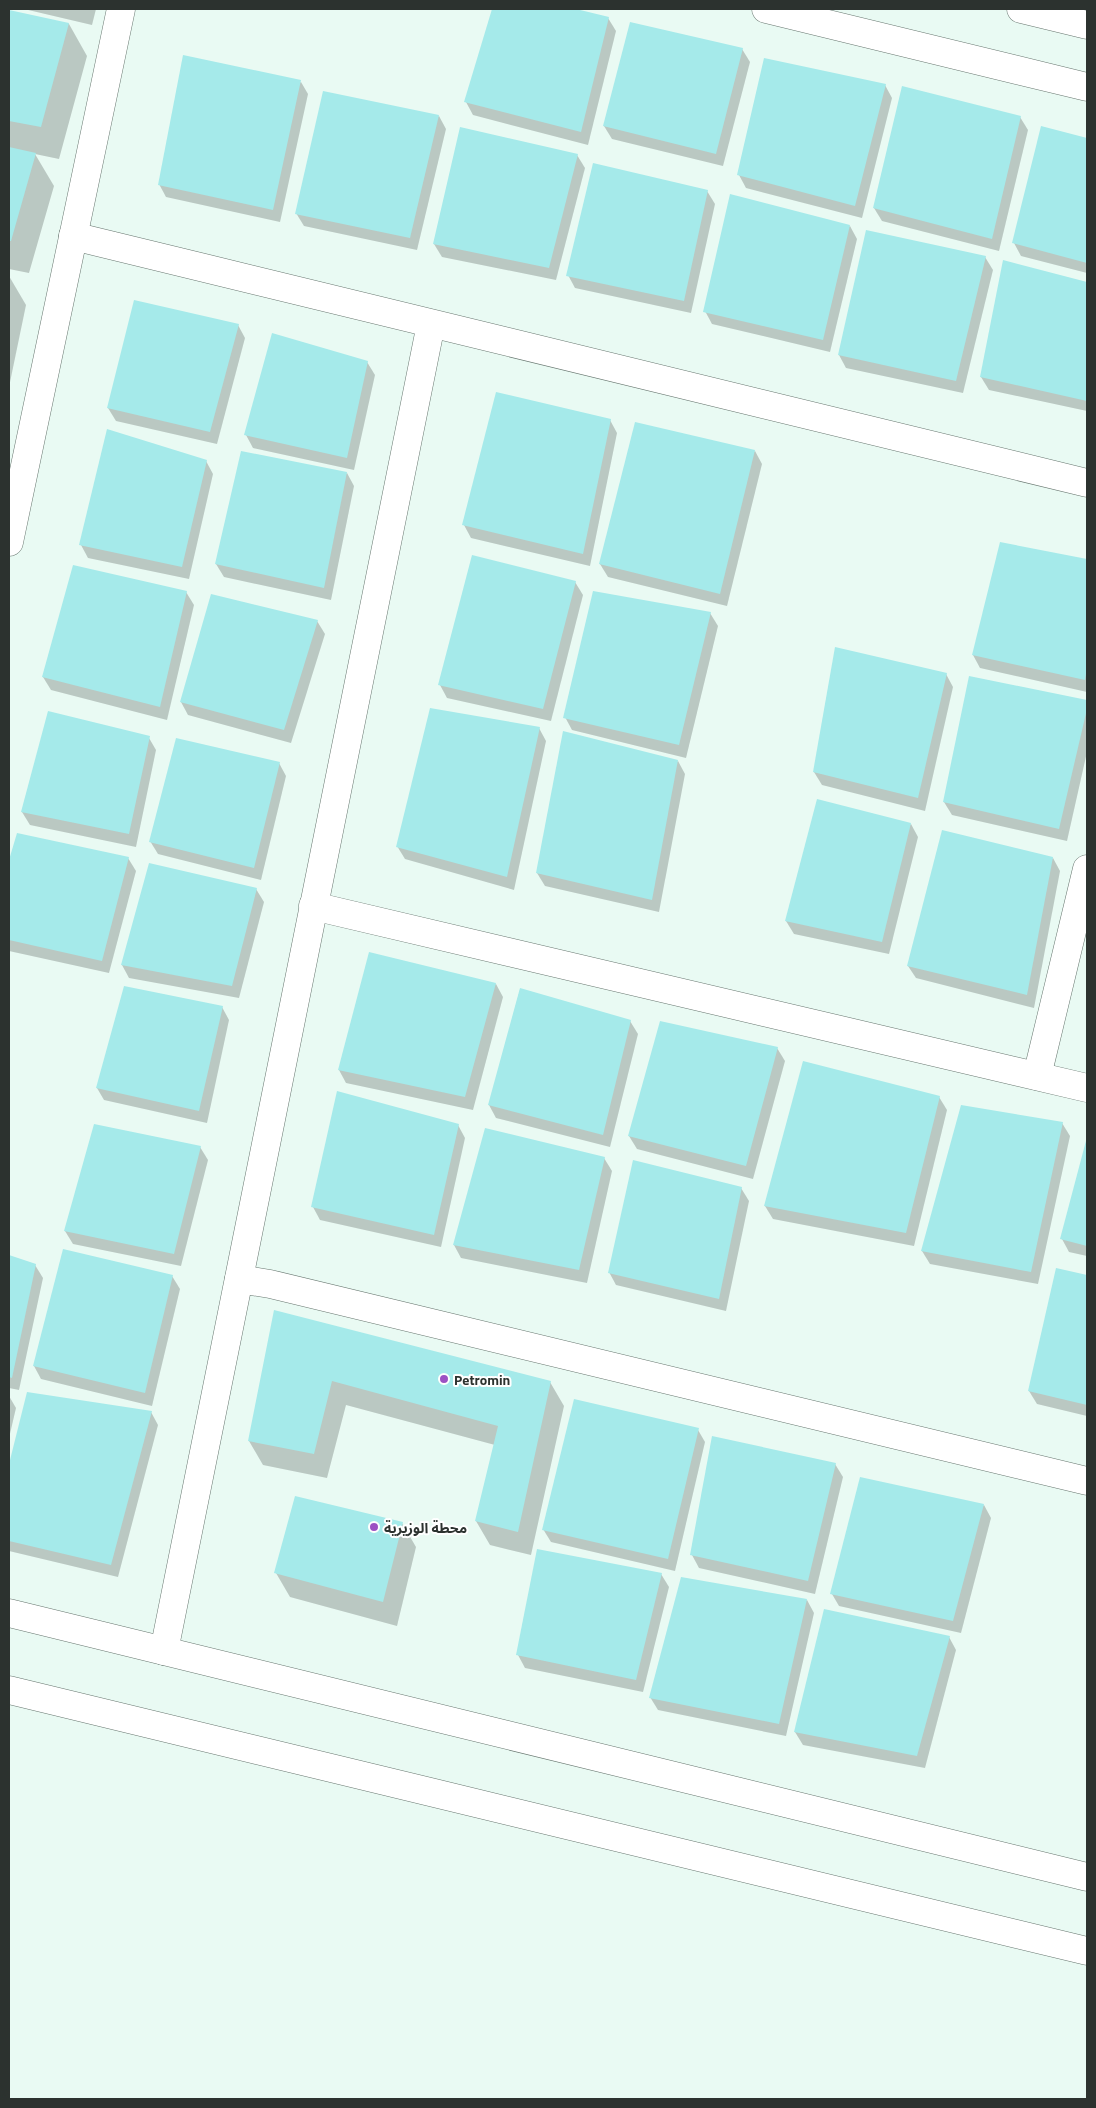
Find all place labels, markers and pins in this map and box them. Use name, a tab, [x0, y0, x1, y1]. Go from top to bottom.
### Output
place label: Petromin	[454, 1369, 510, 1390]
marker: Petromin	[438, 1373, 450, 1385]
place label: محطة الوزيرية	[384, 1517, 467, 1538]
marker: محطة الوزيرية	[368, 1521, 380, 1533]

